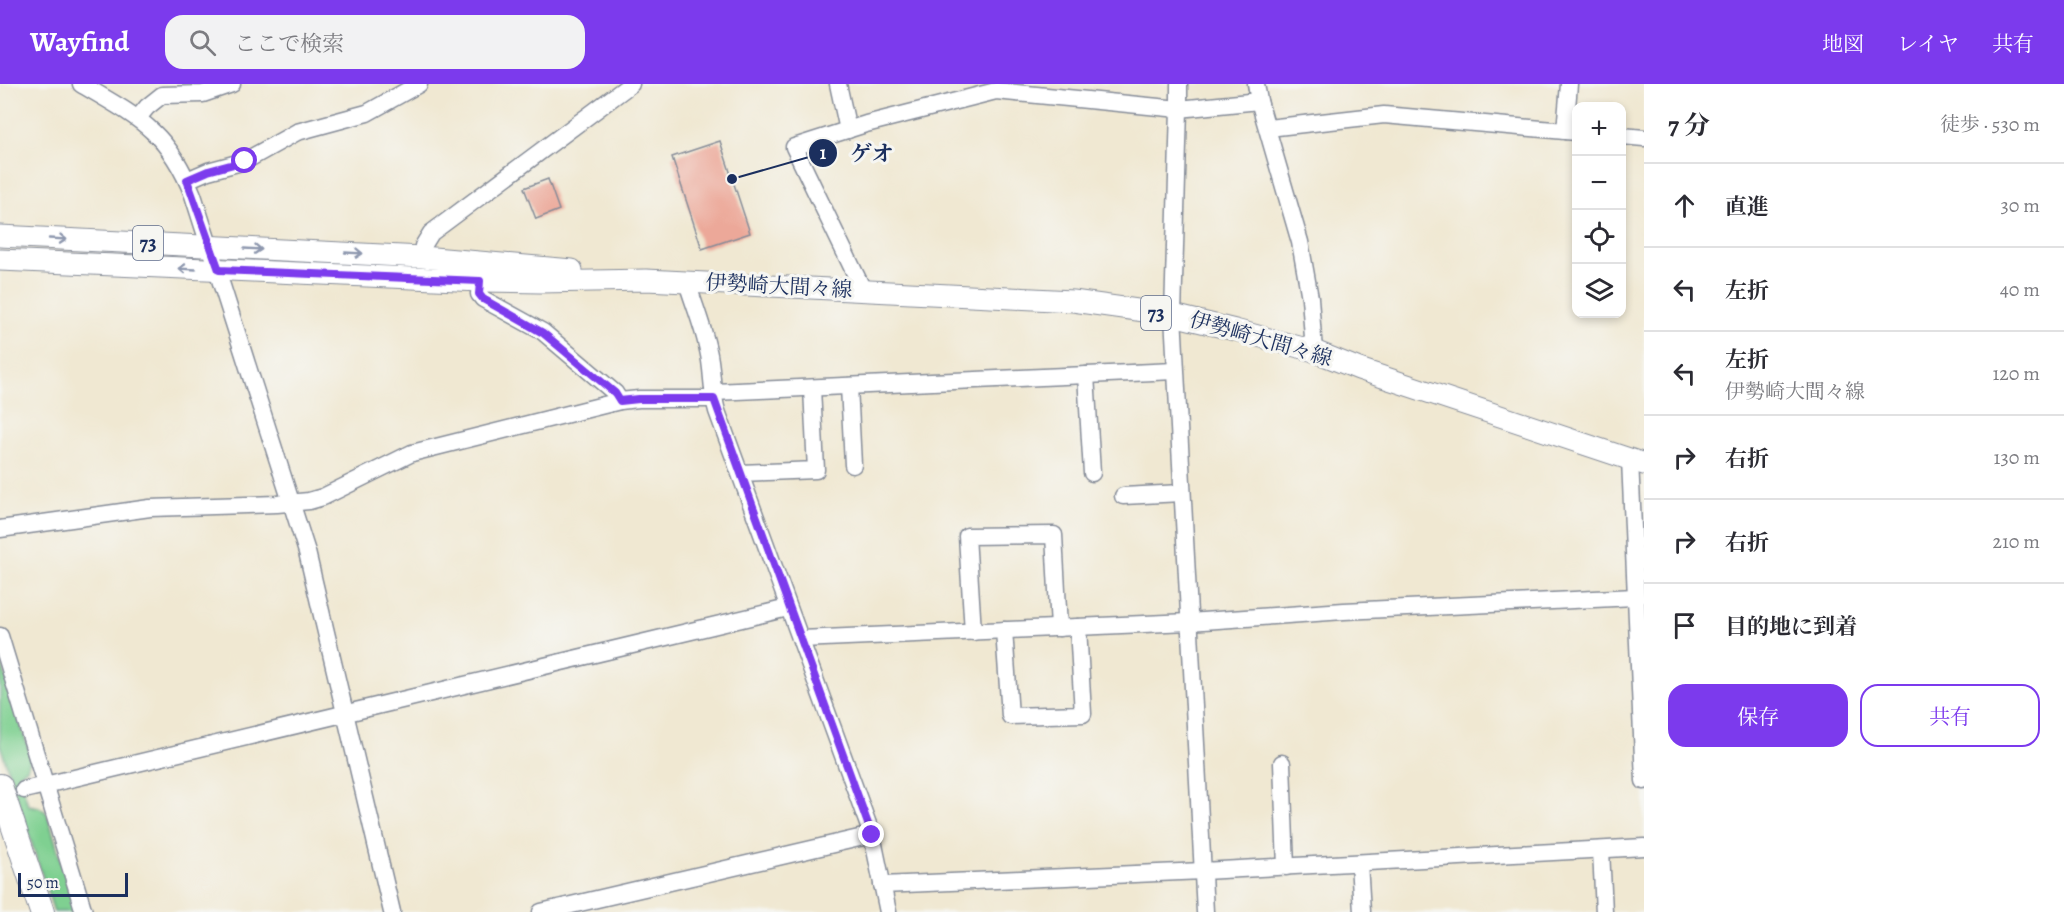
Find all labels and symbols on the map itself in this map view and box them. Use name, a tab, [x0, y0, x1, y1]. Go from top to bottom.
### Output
callout: ゲオ	[808, 133, 906, 173]
text: ゲオ	[850, 139, 894, 169]
text: 1	[820, 141, 827, 165]
route start	[231, 147, 257, 173]
road number: 73	[133, 226, 163, 260]
one-way arrow	[48, 233, 68, 244]
one-way arrow	[243, 243, 263, 254]
one-way arrow	[343, 248, 363, 259]
one-way arrow	[178, 263, 198, 274]
street label: 伊勢崎大間々線	[705, 268, 853, 304]
road number: 73	[1141, 296, 1171, 330]
street label: 伊勢崎大間々線	[1186, 305, 1336, 373]
route end	[858, 821, 884, 847]
scale bar	[18, 870, 128, 898]

